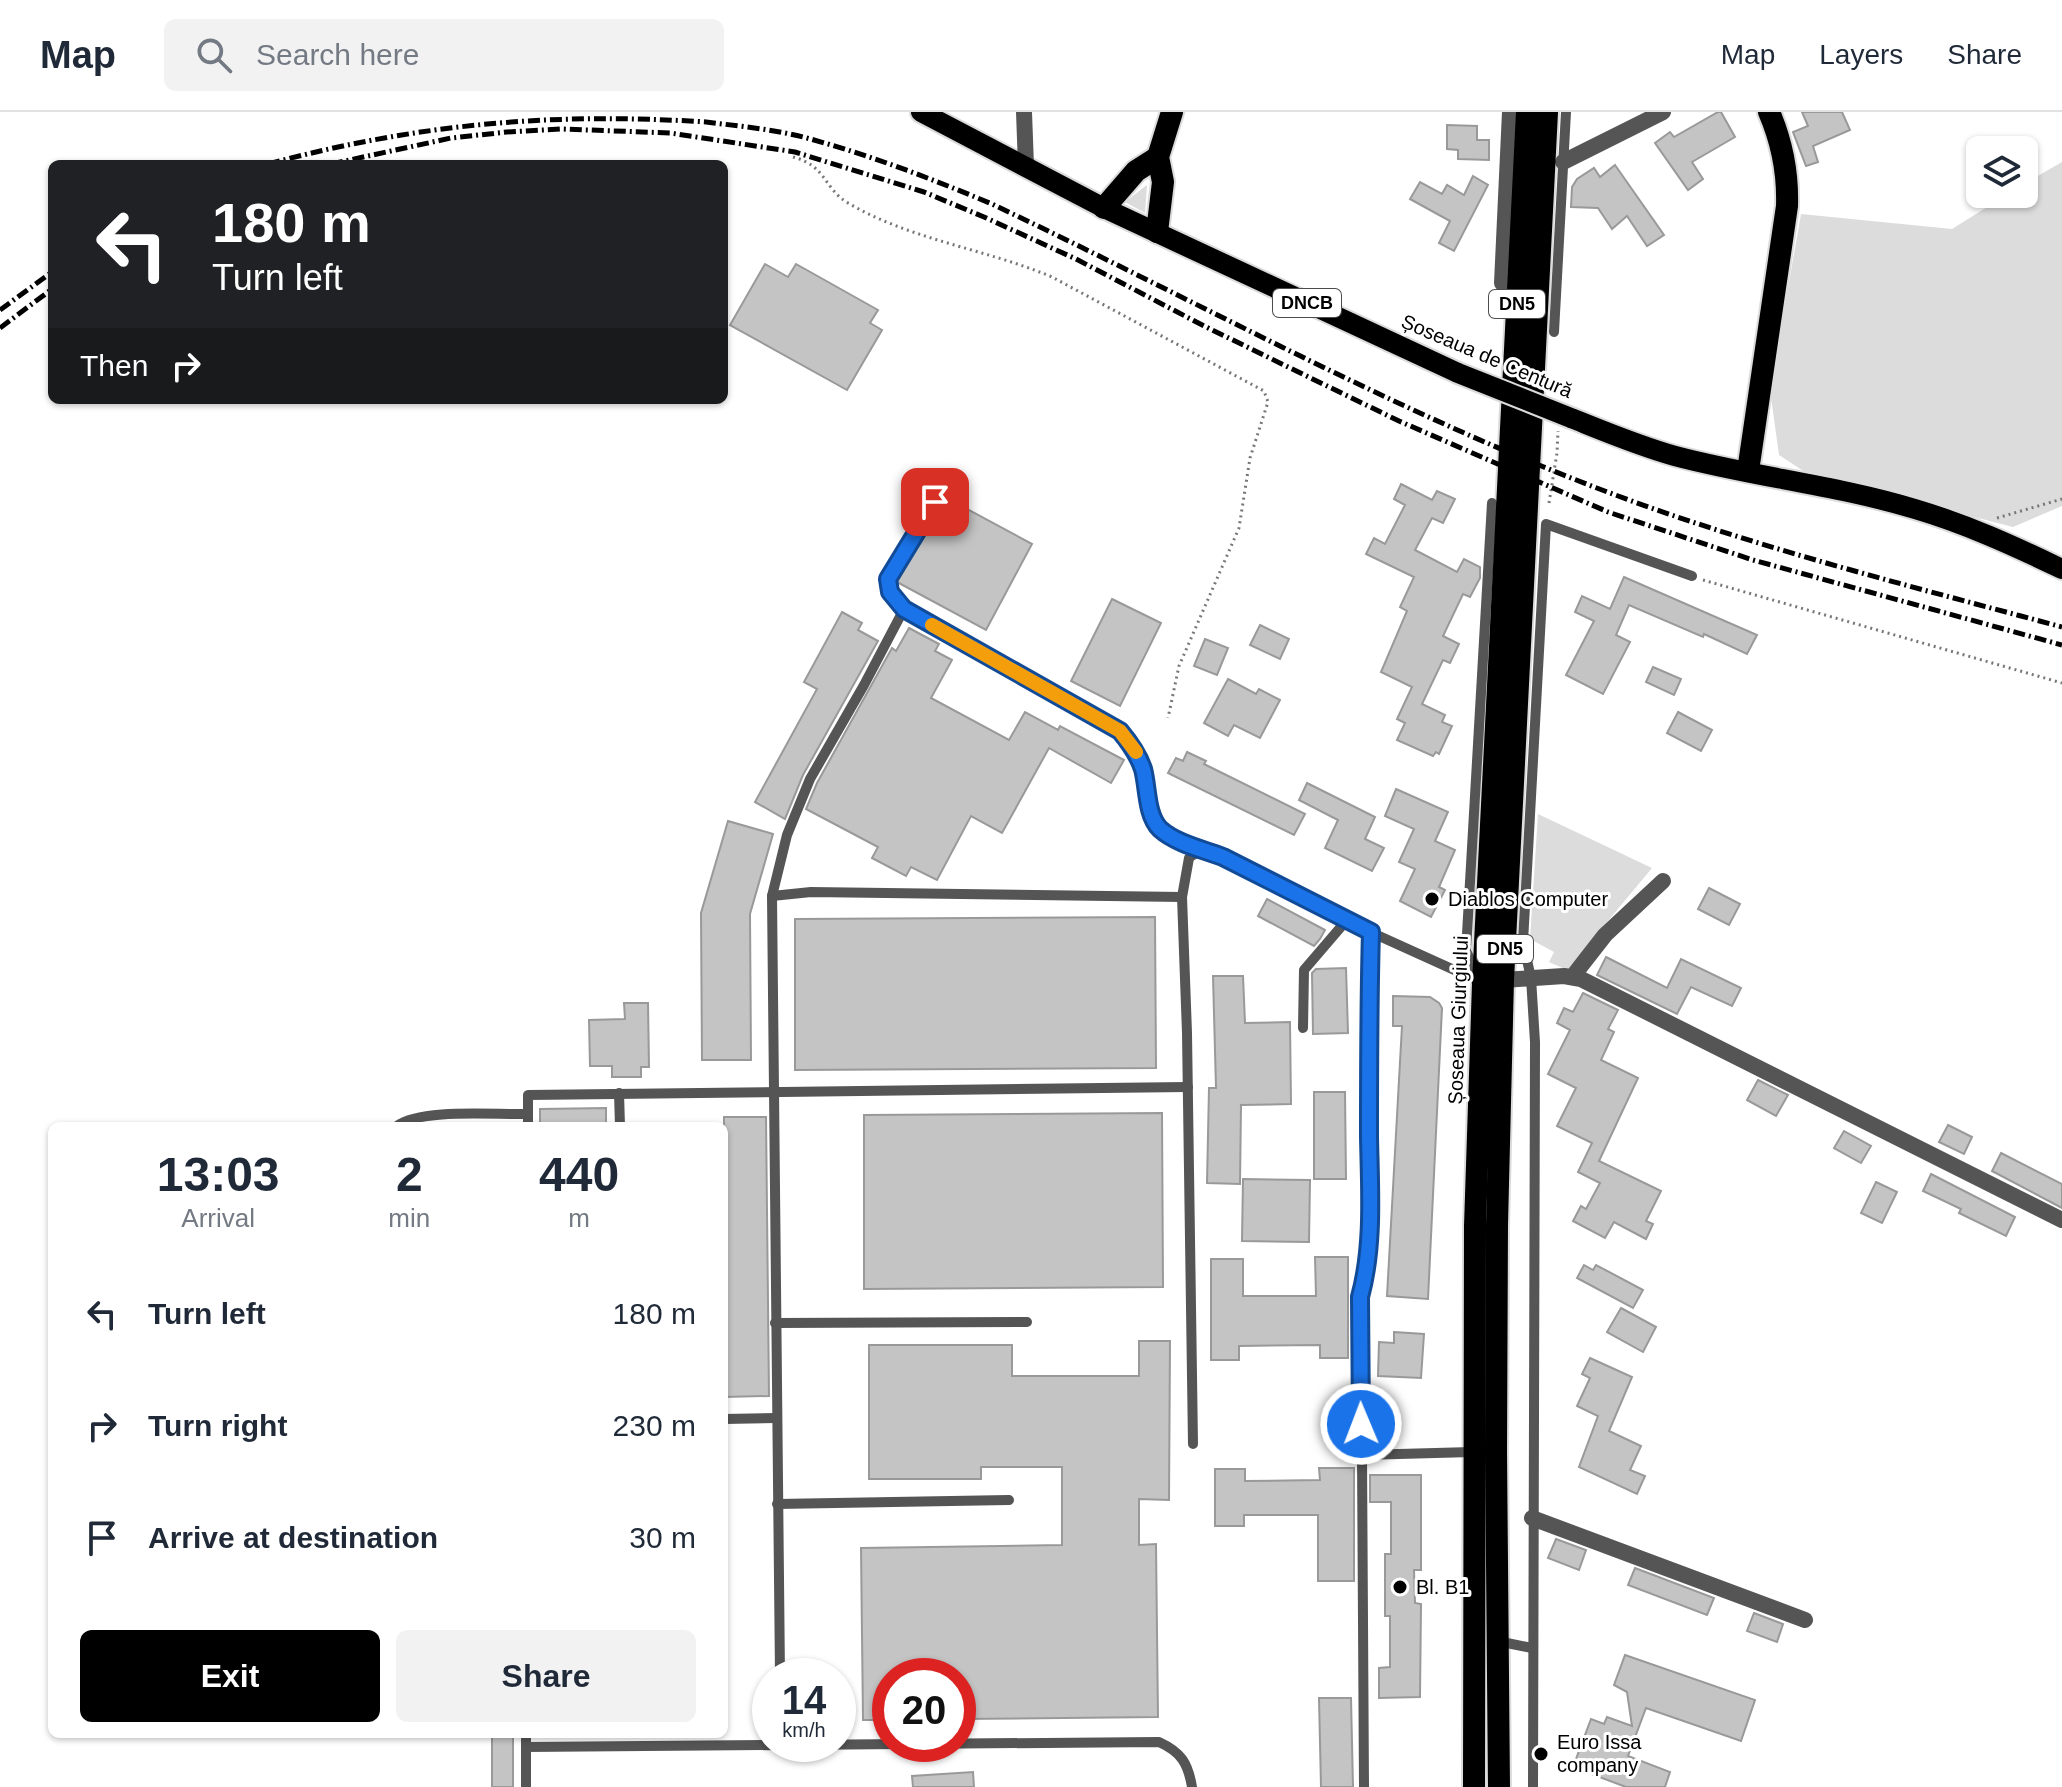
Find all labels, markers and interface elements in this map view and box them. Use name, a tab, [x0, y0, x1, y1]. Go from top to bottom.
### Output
search box	[164, 19, 724, 91]
icon: search	[192, 33, 236, 77]
text: Map	[40, 34, 116, 76]
text: Search here	[256, 38, 419, 71]
text: Map	[1721, 39, 1775, 70]
text: Layers	[1819, 39, 1903, 70]
text: Share	[1947, 39, 2022, 70]
map controls	[1966, 136, 2038, 208]
button: layers	[1966, 136, 2038, 208]
text: 180 m	[212, 191, 371, 254]
icon: left	[80, 192, 184, 296]
text: Turn left	[212, 257, 343, 298]
road number: DNCB	[1273, 289, 1341, 317]
road number: DN5	[1489, 290, 1545, 318]
street label: Șoseaua de Centură	[1398, 310, 1577, 402]
icon: right	[164, 344, 208, 388]
text: Then	[80, 349, 148, 382]
pin	[901, 468, 969, 536]
icon: arrive	[913, 480, 957, 524]
place label: Diablos Computer	[1448, 888, 1608, 910]
marker: Diablos Computer	[1423, 890, 1441, 908]
street label: Șoseaua Giurgiului	[1444, 935, 1472, 1105]
road number: DN5	[1477, 935, 1533, 963]
text: 13:03	[157, 1148, 280, 1201]
text: 2	[396, 1148, 423, 1201]
text: 440	[539, 1148, 619, 1201]
text: Arrival	[181, 1203, 255, 1233]
text: min	[388, 1203, 430, 1233]
text: m	[568, 1203, 590, 1233]
icon: left	[80, 1292, 124, 1336]
text: Turn left	[148, 1297, 266, 1330]
text: 180 m	[613, 1297, 696, 1330]
position arrow	[1319, 1382, 1403, 1466]
icon: right	[80, 1404, 124, 1448]
text: Turn right	[148, 1409, 287, 1442]
text: 230 m	[613, 1409, 696, 1442]
icon: arrive	[80, 1516, 124, 1560]
text: Arrive at destination	[148, 1521, 438, 1554]
text: 30 m	[629, 1521, 696, 1554]
place label: Bl. B1	[1416, 1576, 1469, 1598]
marker: Bl. B1	[1391, 1578, 1409, 1596]
button: Exit	[80, 1630, 380, 1722]
button: Share	[396, 1630, 696, 1722]
speed limit sign: 20	[872, 1658, 976, 1762]
text: 14	[782, 1678, 826, 1722]
text: km/h	[782, 1719, 826, 1741]
place label: Euro Issa company	[1557, 1731, 1642, 1776]
marker: Euro Issa company	[1532, 1745, 1550, 1763]

